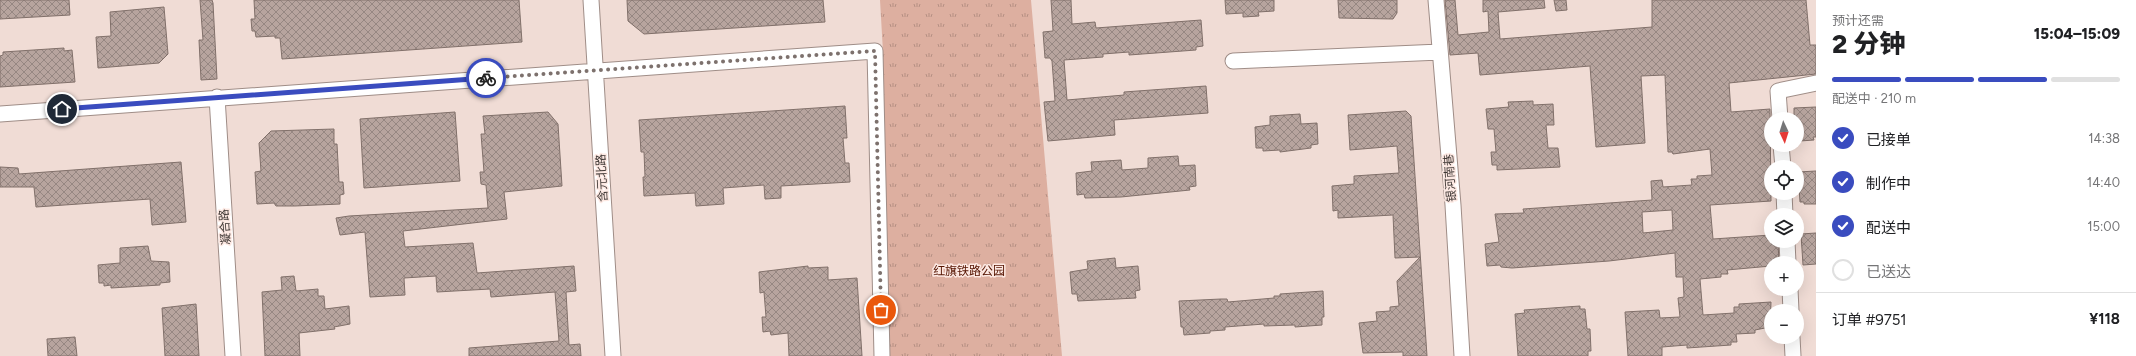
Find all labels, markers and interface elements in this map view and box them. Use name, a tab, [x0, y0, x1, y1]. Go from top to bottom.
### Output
text: 预计还需	[1832, 13, 1884, 28]
text: 15:04–15:09	[2034, 25, 2120, 43]
text: 2 分钟	[1832, 28, 1905, 60]
courier	[466, 58, 506, 98]
icon: bike	[475, 67, 497, 89]
text: 配送中 · 210 m	[1832, 91, 1916, 106]
pin	[45, 92, 79, 126]
icon: home	[51, 98, 73, 120]
north arrow	[1764, 112, 1804, 152]
map controls	[1764, 112, 1804, 344]
icon: check	[1832, 127, 1854, 149]
text: 已接单	[1866, 131, 1911, 149]
text: 14:38	[2088, 131, 2120, 146]
street label: 含元北路	[594, 154, 610, 202]
street label: 银河南巷	[1441, 154, 1459, 202]
button: locate	[1764, 160, 1804, 200]
icon: check	[1832, 171, 1854, 193]
text: 制作中	[1866, 175, 1911, 193]
text: 14:40	[2087, 175, 2120, 190]
button: layers	[1764, 208, 1804, 248]
street label: 凝合路	[217, 209, 233, 245]
icon: check	[1832, 215, 1854, 237]
text: 配送中	[1866, 219, 1911, 237]
text: 15:00	[2087, 219, 2120, 234]
button: +	[1764, 256, 1804, 296]
text: 已送达	[1866, 263, 1911, 281]
park label: 红旗铁路公园	[933, 264, 1005, 278]
pin	[864, 293, 898, 327]
icon: bag	[870, 299, 892, 321]
button: −	[1764, 304, 1804, 344]
text: ¥118	[2089, 310, 2120, 328]
text: 订单 #9751	[1832, 311, 1907, 329]

